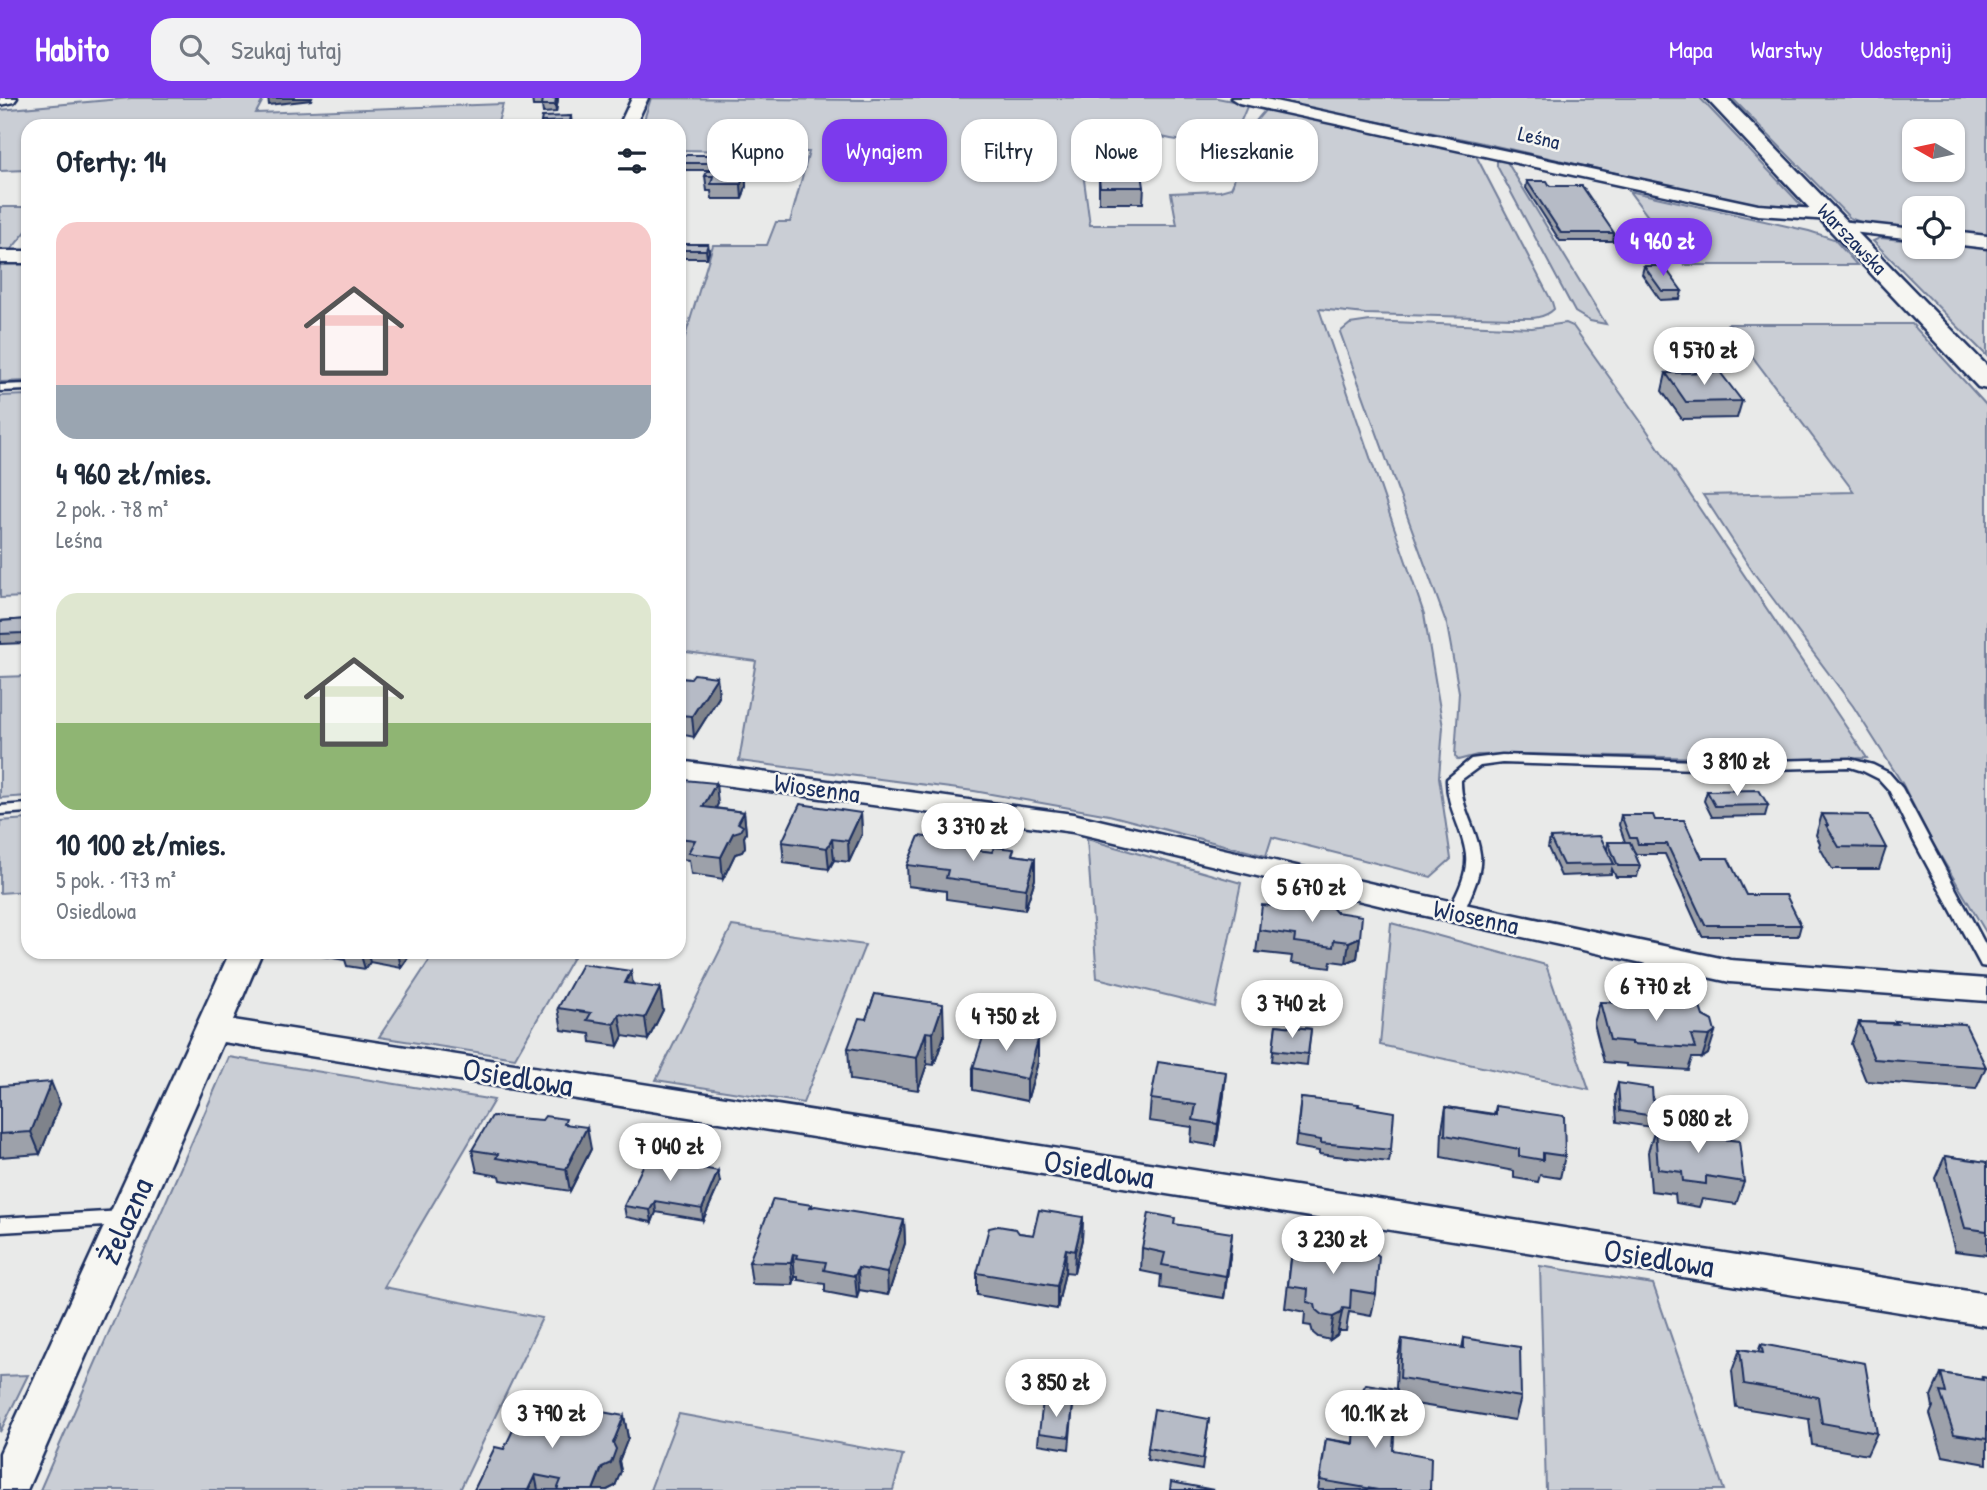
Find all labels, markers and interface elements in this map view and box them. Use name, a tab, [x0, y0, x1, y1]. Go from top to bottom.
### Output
search box	[151, 18, 641, 81]
text: Habito	[35, 27, 109, 71]
icon: search	[175, 30, 213, 68]
text: Szukaj tutaj	[231, 32, 342, 67]
text: Mapa	[1669, 33, 1712, 65]
text: Warstwy	[1750, 33, 1823, 65]
text: Udostępnij	[1861, 33, 1952, 65]
chip: Kupno	[707, 119, 808, 182]
chip: Wynajem	[822, 119, 947, 182]
chip: Filtry	[961, 119, 1057, 182]
chip: Nowe	[1071, 119, 1162, 182]
chip: Mieszkanie	[1176, 119, 1318, 182]
street label: Leśna	[1515, 119, 1563, 156]
north arrow	[1902, 119, 1965, 182]
map controls	[1902, 119, 1965, 259]
text: Oferty: 14	[56, 141, 166, 181]
icon: filters	[613, 142, 651, 180]
street label: Warszawska	[1811, 196, 1894, 281]
button: locate	[1902, 196, 1965, 259]
pin: 4 960 zł	[1591, 218, 1735, 278]
text: 4 960 zł	[1630, 225, 1696, 256]
icon: home	[291, 268, 417, 394]
pin: 9 570 zł	[1632, 328, 1776, 387]
text: 9 570 zł	[1669, 334, 1739, 365]
text: 4 960 zł/mies.	[56, 453, 211, 493]
text: 2 pok. · 78 m²	[56, 493, 168, 524]
text: Leśna	[56, 524, 102, 555]
icon: home	[291, 639, 417, 765]
pin: 3 810 zł	[1665, 738, 1809, 798]
text: 3 810 zł	[1703, 745, 1771, 776]
street label: Wiosenna	[772, 764, 862, 811]
pin: 3 370 zł	[901, 804, 1045, 863]
text: 3 370 zł	[937, 810, 1009, 841]
text: 10 100 zł/mies.	[56, 824, 226, 864]
text: 5 pok. · 173 m²	[56, 864, 176, 895]
pin: 5 670 zł	[1240, 864, 1384, 924]
text: 5 670 zł	[1277, 871, 1347, 902]
street label: Wiosenna	[1430, 890, 1522, 943]
text: Osiedlowa	[56, 895, 136, 926]
pin: 6 770 zł	[1584, 964, 1728, 1023]
text: 6 770 zł	[1620, 970, 1692, 1001]
pin: 3 740 zł	[1220, 981, 1364, 1040]
text: 3 740 zł	[1257, 987, 1327, 1018]
pin: 4 750 zł	[934, 993, 1078, 1053]
text: 4 750 zł	[971, 1000, 1041, 1031]
street label: Osiedlowa	[460, 1047, 576, 1106]
pin: 5 080 zł	[1626, 1096, 1770, 1155]
text: 5 080 zł	[1663, 1102, 1733, 1133]
pin: 7 040 zł	[598, 1124, 742, 1183]
text: 7 040 zł	[635, 1130, 705, 1161]
street label: Osiedlowa	[1041, 1139, 1157, 1198]
street label: Żelazna	[86, 1171, 163, 1271]
pin: 3 230 zł	[1261, 1216, 1405, 1276]
text: 3 230 zł	[1298, 1223, 1368, 1254]
street label: Osiedlowa	[1601, 1228, 1717, 1287]
pin: 3 850 zł	[984, 1360, 1128, 1419]
text: 3 850 zł	[1021, 1366, 1091, 1397]
pin: 3 790 zł	[480, 1390, 624, 1450]
pin: 10.1K zł	[1303, 1390, 1447, 1450]
text: 3 790 zł	[517, 1397, 587, 1428]
text: 10.1K zł	[1341, 1397, 1409, 1428]

